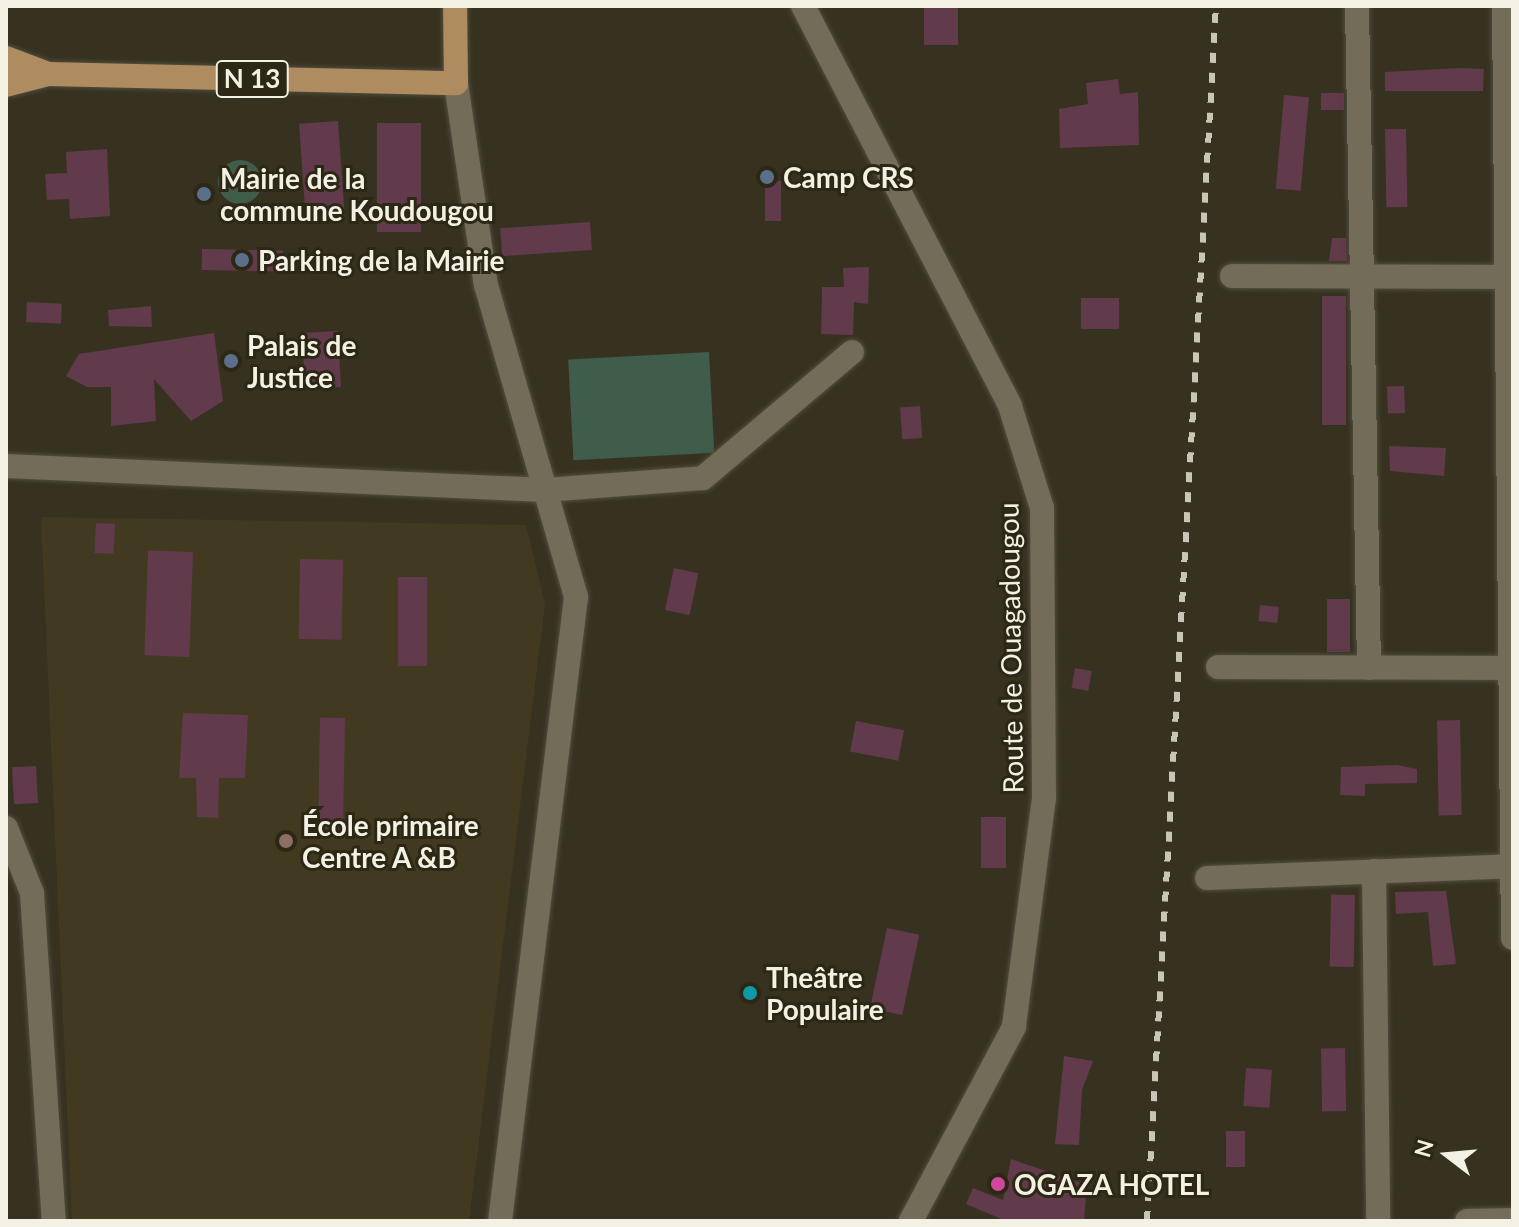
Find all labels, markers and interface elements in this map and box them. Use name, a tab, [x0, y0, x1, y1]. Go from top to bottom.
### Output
road number: N 13	[214, 57, 290, 101]
place label: Camp CRS	[783, 160, 914, 194]
place label: Mairie de la commune Koudougou	[220, 161, 494, 227]
marker: Camp CRS	[758, 168, 776, 186]
marker: Mairie de la commune Koudougou	[195, 185, 213, 203]
place label: Parking de la Mairie	[258, 243, 505, 277]
marker: Parking de la Mairie	[233, 251, 251, 269]
place label: Palais de Justice	[247, 328, 356, 394]
marker: Palais de Justice	[222, 352, 240, 370]
street label: Route de Ouagadougou	[991, 502, 1029, 794]
place label: École primaire Centre A &B	[302, 808, 479, 874]
marker: École primaire Centre A &B	[277, 832, 295, 850]
place label: Theâtre Populaire	[766, 960, 884, 1026]
marker: Theâtre Populaire	[741, 984, 759, 1002]
north arrow	[1407, 1115, 1487, 1195]
text: N	[1408, 1136, 1439, 1160]
place label: OGAZA HOTEL	[1014, 1167, 1210, 1201]
marker: OGAZA HOTEL	[989, 1175, 1007, 1193]

